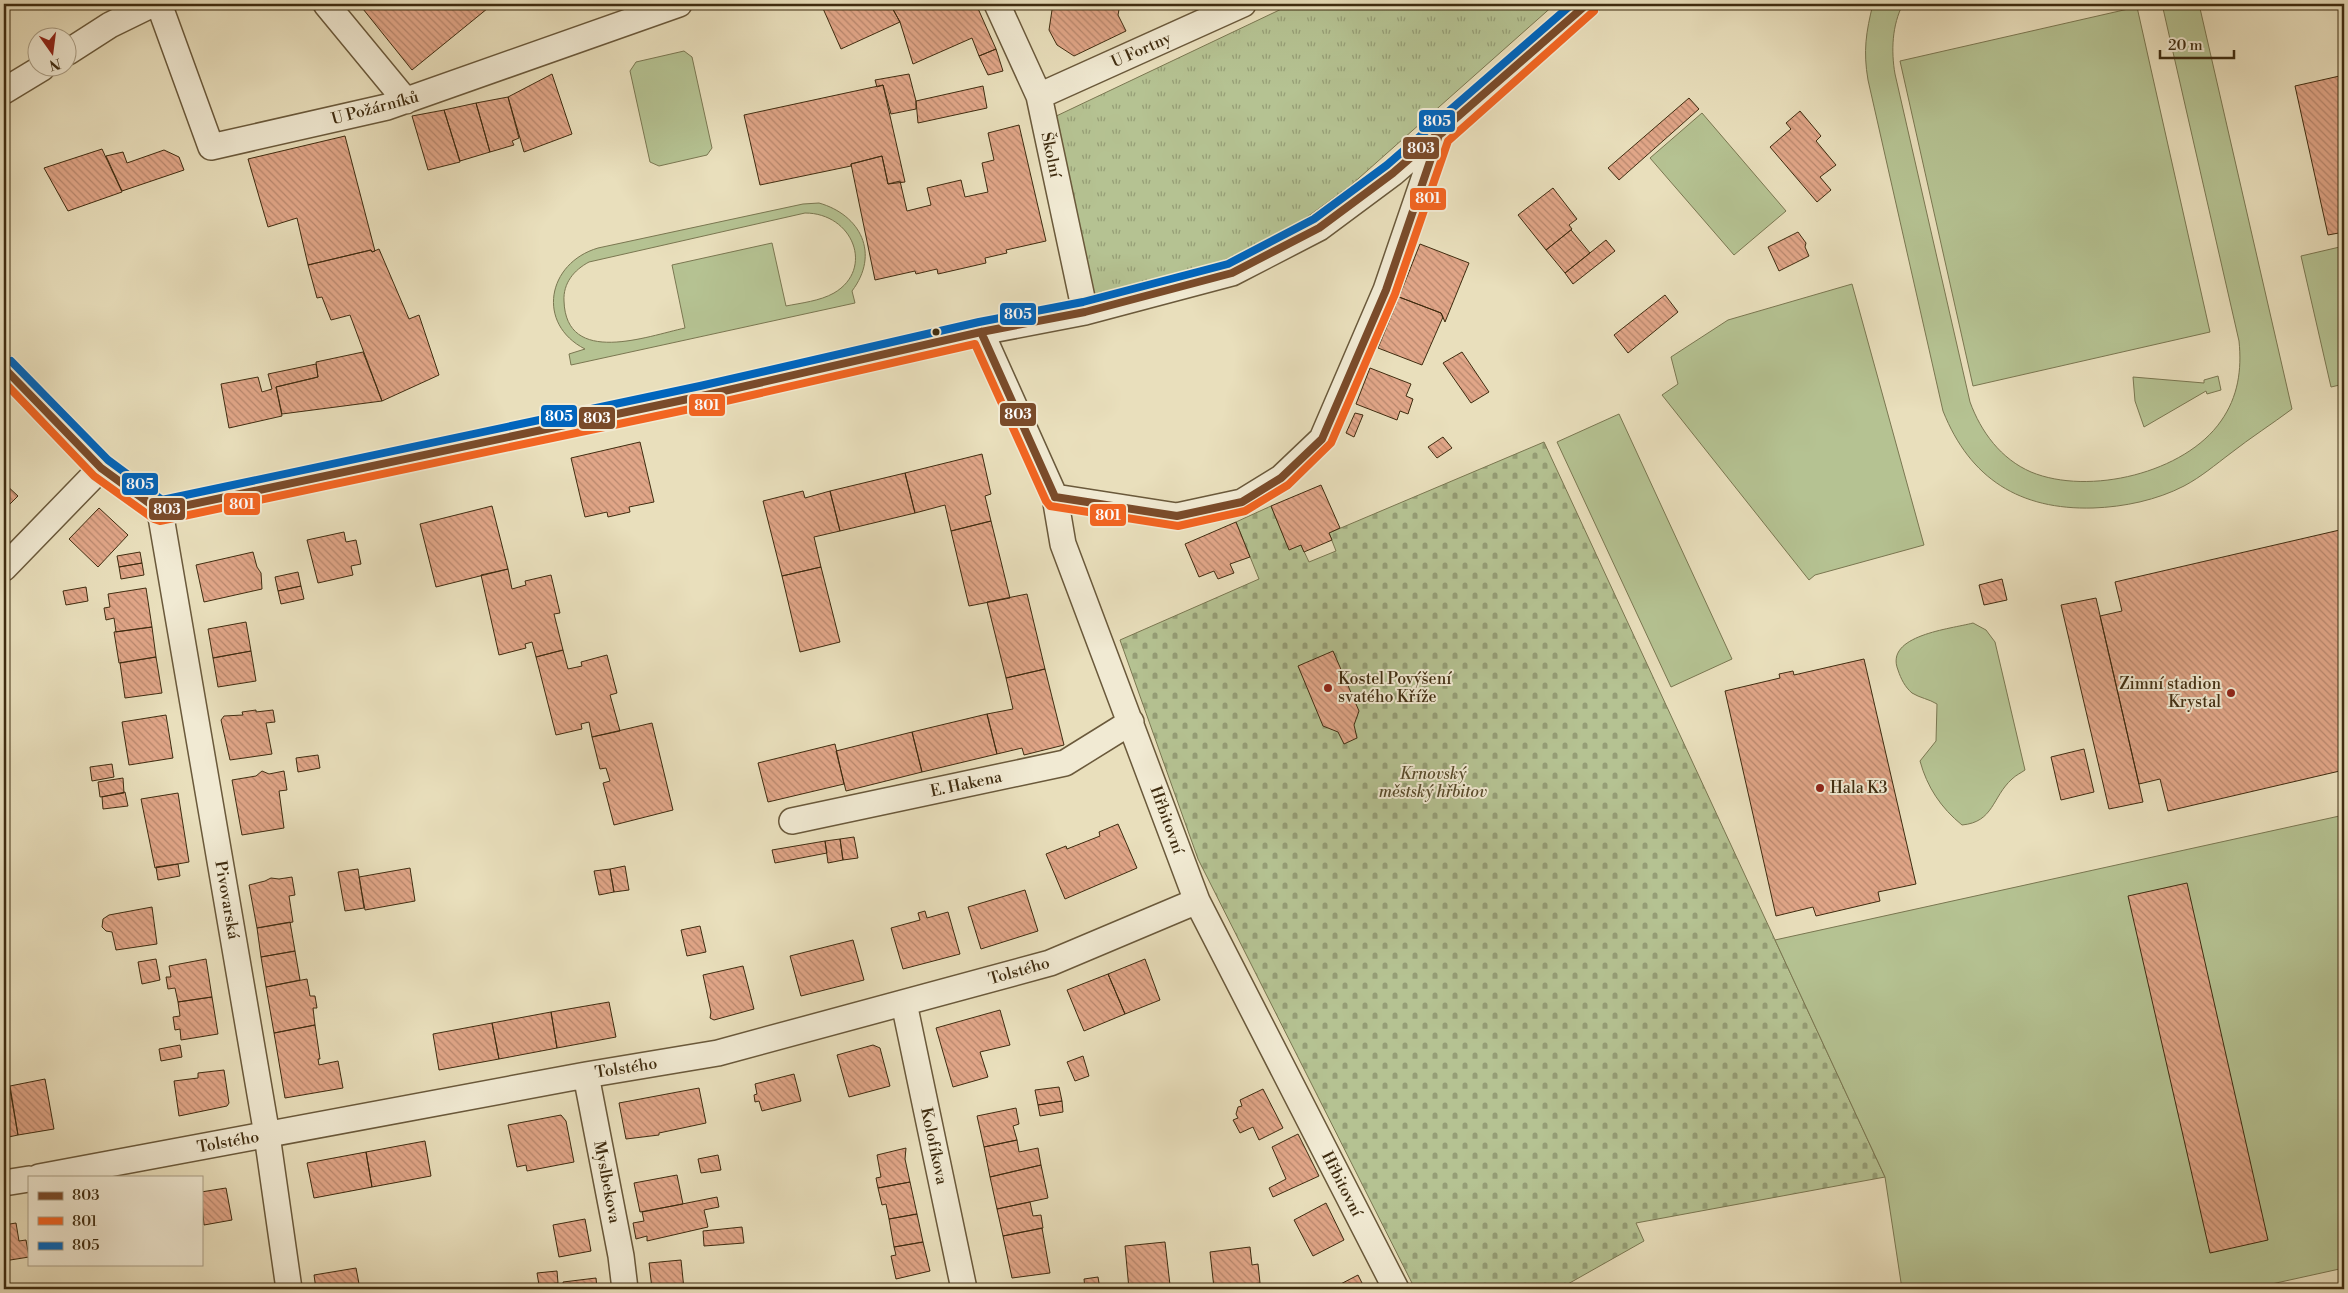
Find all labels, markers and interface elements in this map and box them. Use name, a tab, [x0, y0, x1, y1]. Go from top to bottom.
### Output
north arrow	[28, 28, 78, 78]
street label: U Fortny	[1108, 28, 1174, 72]
scale bar	[2160, 28, 2234, 60]
text: 20 m	[2168, 36, 2203, 55]
text: N	[47, 54, 62, 74]
street label: U Požárníků	[329, 87, 421, 129]
line badge: 805	[1418, 109, 1456, 133]
text: 805	[1423, 113, 1451, 131]
street label: Školní	[1036, 130, 1068, 180]
line badge: 803	[1402, 136, 1440, 160]
text: 803	[1407, 140, 1435, 158]
line badge: 801	[1409, 187, 1447, 211]
text: 801	[1415, 190, 1441, 208]
line badge: 805	[999, 302, 1037, 326]
text: 805	[1004, 306, 1032, 324]
unlabelled marker	[931, 327, 941, 337]
line badge: 801	[688, 393, 726, 417]
text: 801	[694, 397, 720, 415]
line badge: 803	[999, 402, 1037, 427]
line badge: 805	[540, 404, 578, 428]
line badge: 803	[578, 406, 616, 430]
text: 803	[1004, 406, 1032, 424]
text: 805	[545, 408, 573, 426]
text: 803	[583, 410, 611, 428]
line badge: 805	[121, 472, 159, 496]
text: 805	[126, 476, 154, 494]
line badge: 801	[223, 492, 261, 516]
text: 801	[229, 496, 255, 514]
line badge: 803	[148, 497, 186, 521]
text: 803	[153, 501, 181, 519]
line badge: 801	[1089, 503, 1127, 527]
text: 801	[1095, 507, 1121, 525]
place label: Kostel Povýšení svatého Kříže	[1338, 669, 1452, 707]
place label: Zimní stadion Krystal	[2119, 674, 2221, 712]
marker: Kostel Povýšení svatého Kříže	[1322, 682, 1334, 694]
marker: Zimní stadion Krystal	[2225, 687, 2237, 699]
park label: Krnovský městský hřbitov	[1379, 764, 1487, 802]
street label: E. Hakena	[928, 766, 1005, 801]
place label: Hala K3	[1830, 778, 1888, 798]
marker: Hala K3	[1814, 782, 1826, 794]
street label: Hřbitovní	[1146, 783, 1189, 857]
street label: Pivovarská	[210, 859, 244, 942]
street label: Tolstého	[986, 953, 1052, 989]
street label: Tolstého	[593, 1053, 659, 1083]
street label: Kolofíkova	[916, 1106, 952, 1187]
street label: Tolstého	[195, 1127, 261, 1157]
street label: Myslbekova	[589, 1139, 625, 1226]
street label: Hřbitovní	[1317, 1148, 1367, 1221]
legend	[28, 1176, 202, 1266]
text: 803	[72, 1186, 99, 1205]
text: 801	[72, 1212, 98, 1231]
text: 805	[72, 1236, 99, 1255]

